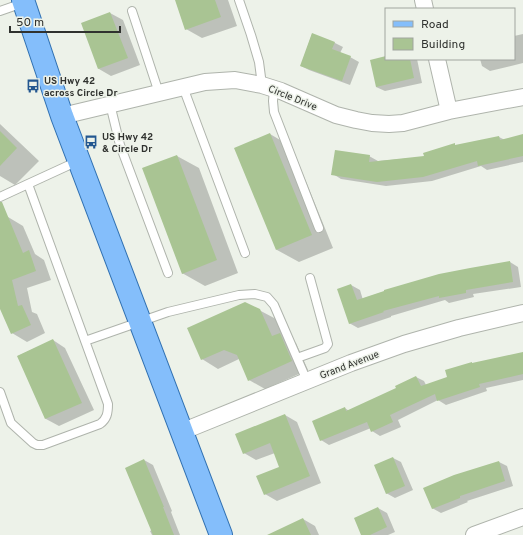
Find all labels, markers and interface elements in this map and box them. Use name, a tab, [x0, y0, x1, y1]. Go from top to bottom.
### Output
scale bar	[10, 8, 120, 34]
legend	[385, 8, 515, 60]
text: 50 m	[16, 15, 44, 31]
text: Road	[421, 17, 449, 33]
text: Building	[421, 37, 465, 53]
place label: US Hwy 42 across Circle Dr	[44, 75, 118, 100]
bus stop icon: US Hwy 42 across Circle Dr	[25, 78, 41, 94]
street label: Circle Drive	[266, 83, 319, 114]
place label: US Hwy 42 & Circle Dr	[102, 131, 153, 156]
bus stop icon: US Hwy 42 & Circle Dr	[83, 134, 99, 150]
street label: Grand Avenue	[318, 348, 381, 383]

